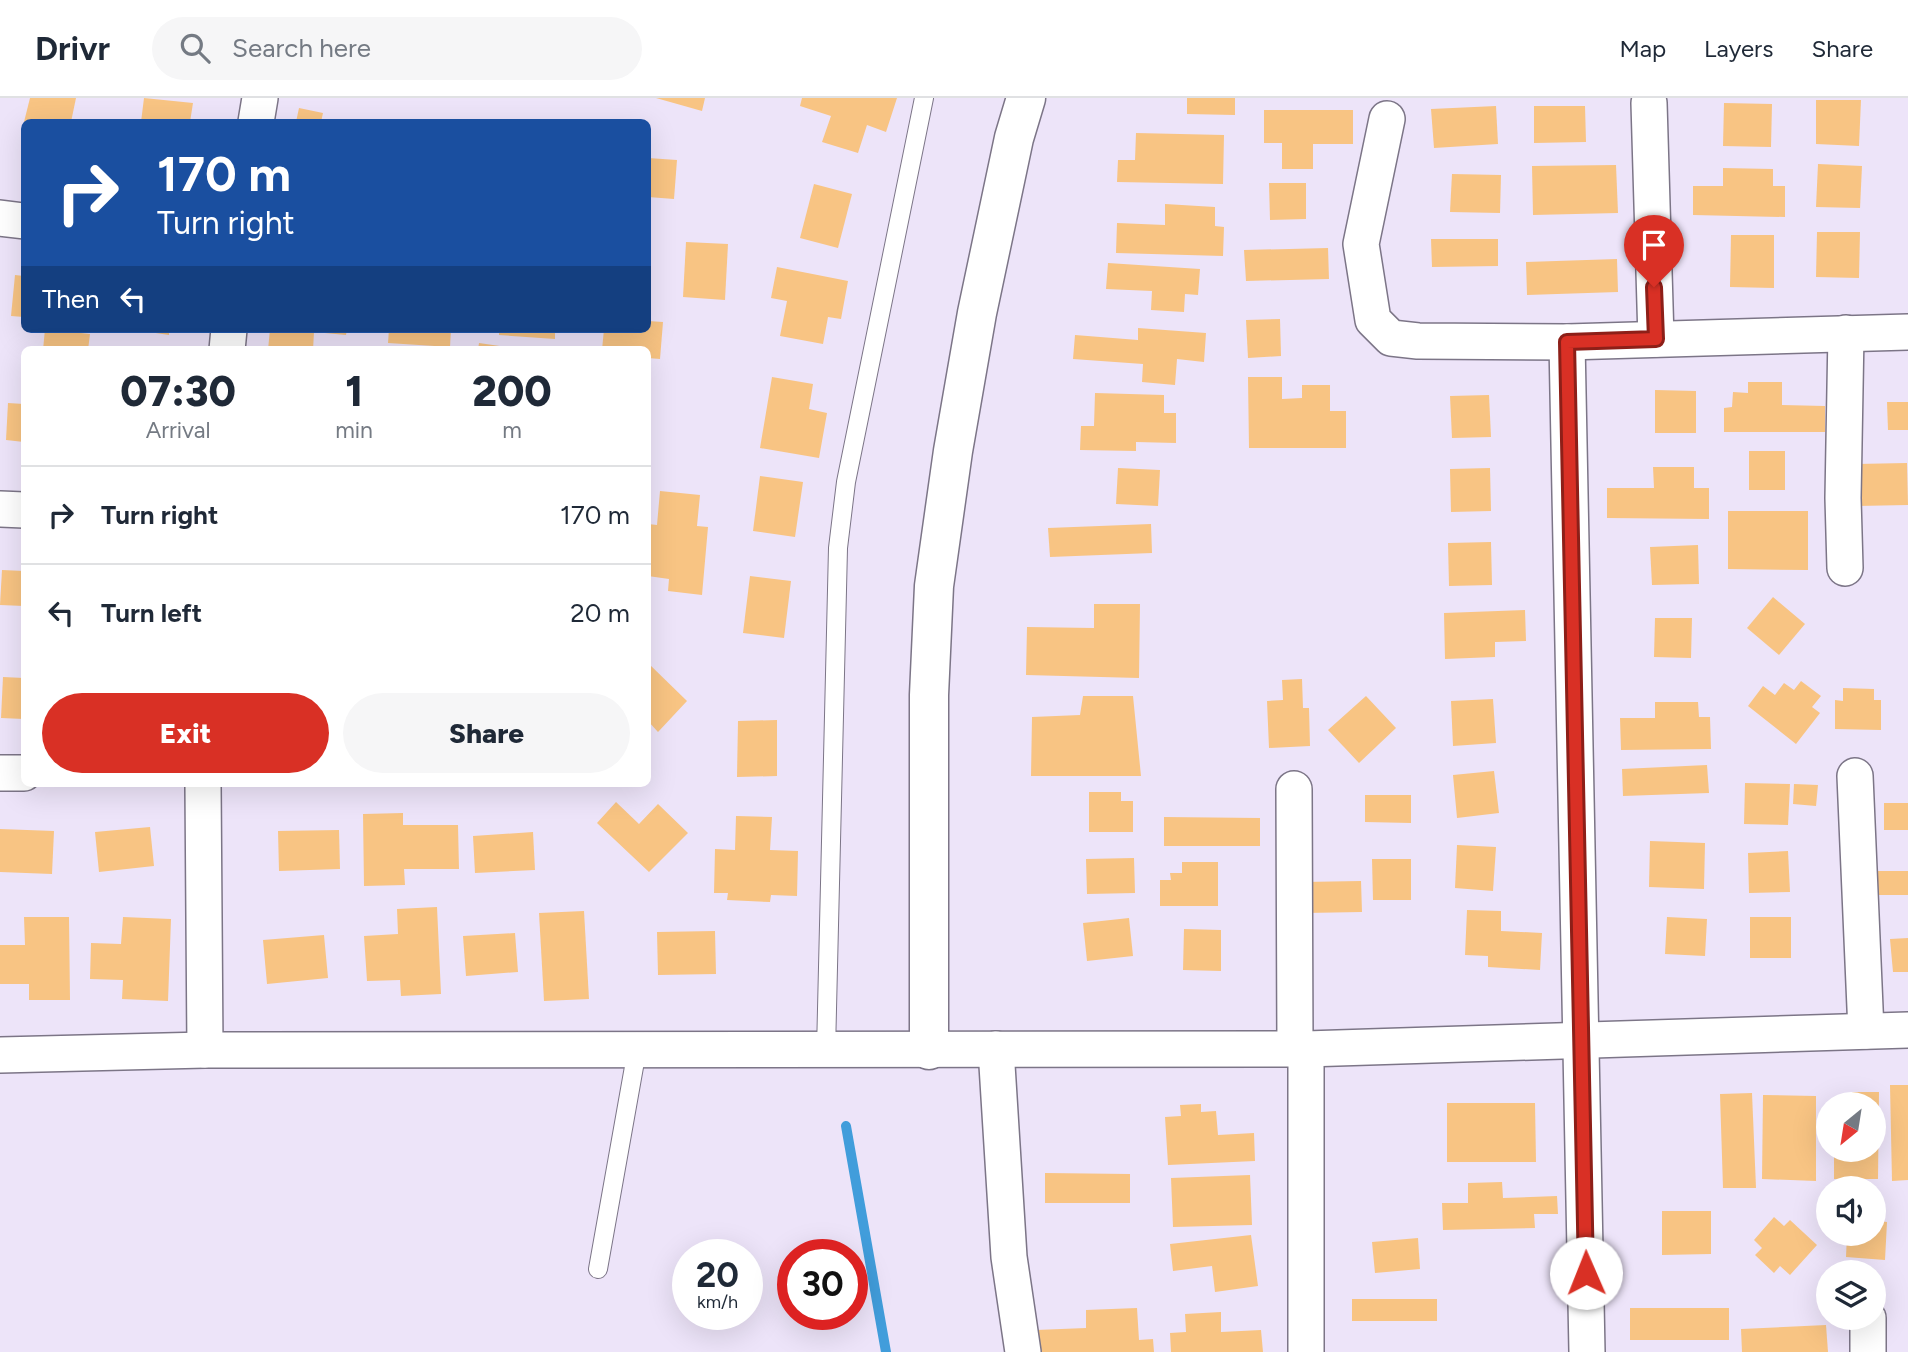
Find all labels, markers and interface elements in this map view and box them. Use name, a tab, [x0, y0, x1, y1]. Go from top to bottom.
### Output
search box	[152, 17, 642, 80]
text: Drivr	[35, 29, 110, 68]
icon: search	[176, 29, 214, 67]
text: Search here	[232, 32, 371, 64]
text: Map	[1619, 34, 1666, 63]
text: Layers	[1704, 34, 1773, 63]
text: Share	[1811, 34, 1873, 63]
text: 170 m	[157, 144, 291, 203]
icon: right	[42, 147, 133, 238]
text: Turn right	[157, 204, 295, 242]
pin	[1624, 215, 1684, 287]
icon: arrive	[1635, 226, 1673, 264]
icon: left	[114, 280, 152, 318]
text: Then	[42, 283, 100, 315]
text: 07:30	[120, 366, 236, 417]
text: 1	[345, 366, 363, 417]
text: 200	[472, 366, 552, 417]
text: Arrival	[146, 416, 211, 444]
text: min	[335, 416, 373, 444]
text: m	[502, 416, 522, 444]
icon: right	[42, 496, 80, 534]
text: Turn right	[101, 499, 218, 531]
text: 170 m	[560, 499, 630, 531]
icon: left	[42, 594, 80, 632]
text: Turn left	[101, 597, 202, 629]
text: 20 m	[570, 597, 630, 629]
button: Exit	[42, 693, 329, 773]
button: Share	[343, 693, 630, 773]
north arrow	[1816, 1092, 1886, 1162]
map controls	[1816, 1092, 1886, 1330]
button: sound	[1816, 1176, 1886, 1246]
position arrow	[1549, 1236, 1623, 1310]
speed limit sign: 30	[777, 1239, 868, 1330]
text: 20	[696, 1254, 739, 1296]
button: layers	[1816, 1260, 1886, 1330]
text: km/h	[697, 1291, 738, 1313]

